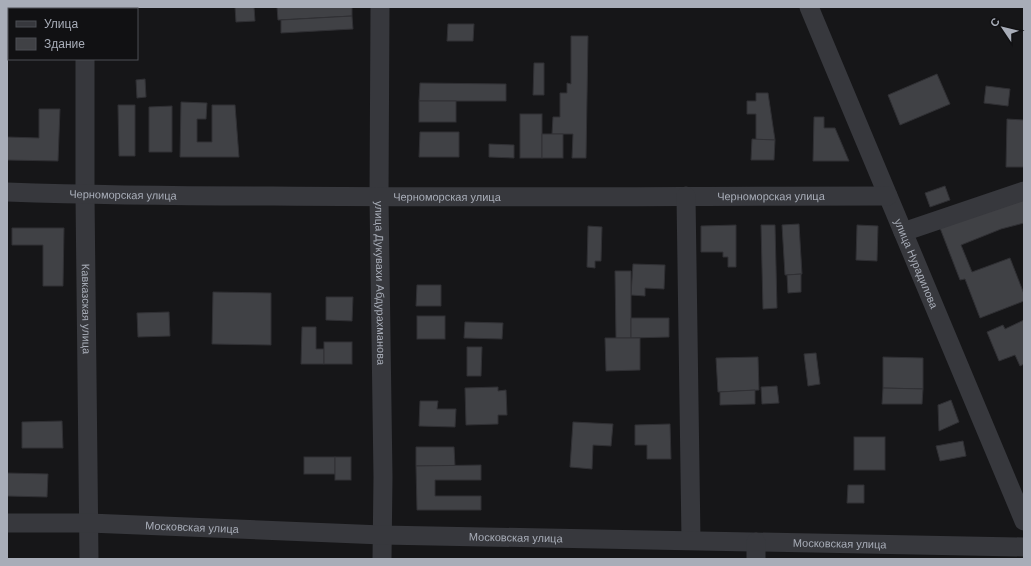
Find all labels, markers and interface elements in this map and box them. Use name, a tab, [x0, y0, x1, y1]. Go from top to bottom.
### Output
legend	[8, 8, 138, 60]
north arrow	[983, 8, 1023, 48]
text: С	[988, 16, 1002, 29]
text: Улица	[44, 17, 78, 31]
text: Здание	[44, 37, 85, 51]
street label: Черноморская улица	[69, 188, 178, 202]
street label: Черноморская улица	[717, 190, 826, 202]
street label: Черноморская улица	[393, 191, 502, 203]
street label: улица Дукувахи Абдурахманова	[373, 201, 387, 366]
street label: улица Нурадилова	[892, 217, 941, 311]
street label: Кавказская улица	[80, 264, 93, 355]
street label: Московская улица	[145, 519, 240, 535]
street label: Московская улица	[469, 531, 564, 544]
street label: Московская улица	[793, 537, 888, 550]

